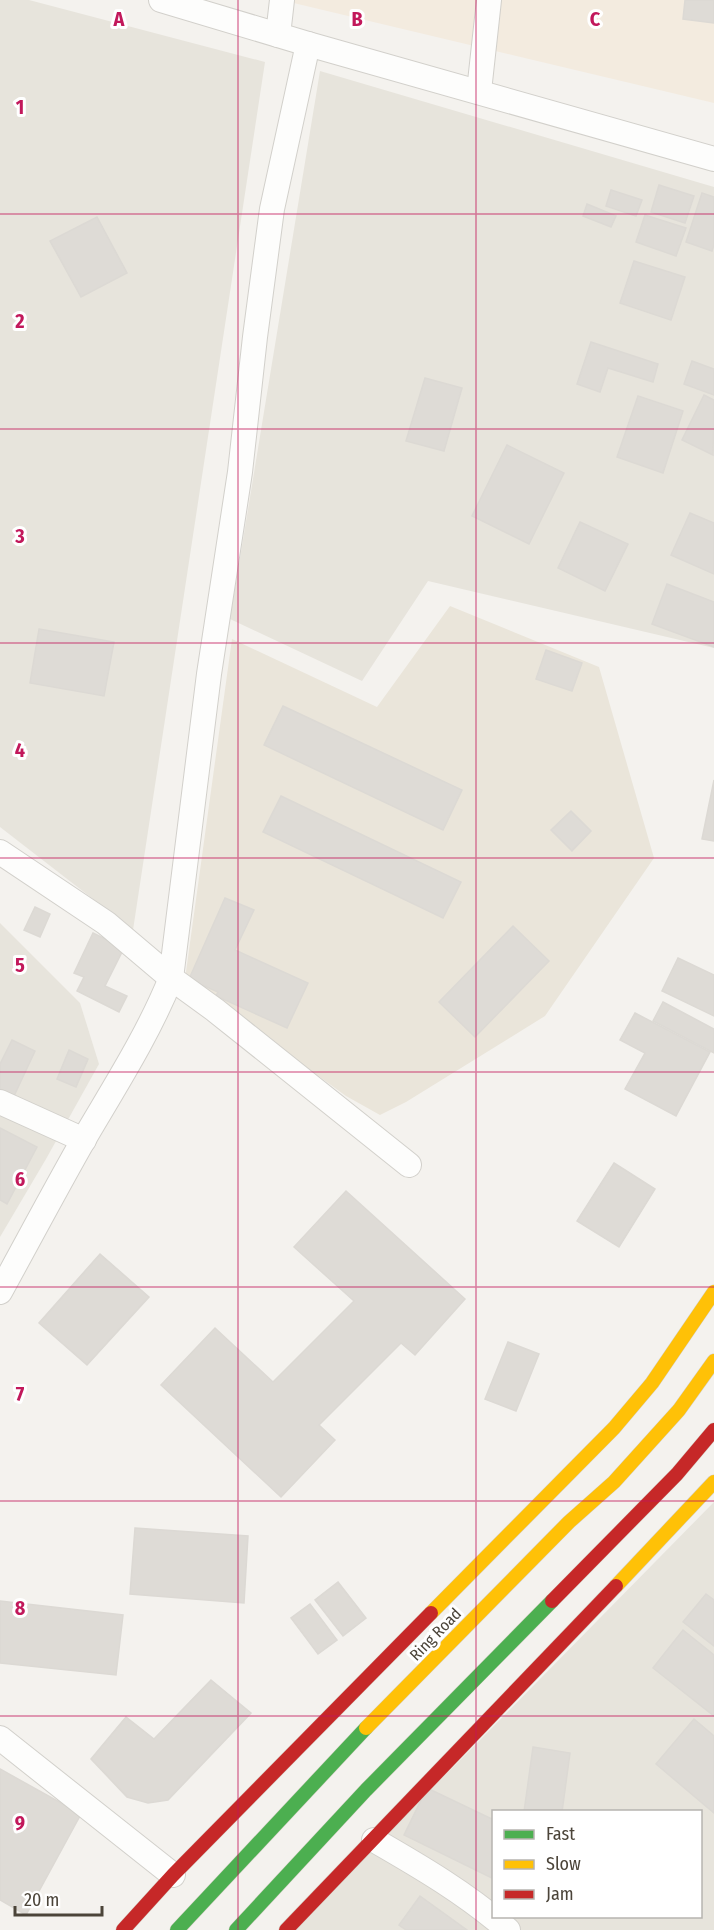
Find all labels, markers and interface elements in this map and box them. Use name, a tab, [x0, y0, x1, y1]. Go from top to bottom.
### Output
text: A	[113, 7, 126, 31]
text: B	[351, 7, 363, 31]
text: C	[590, 7, 601, 31]
text: 1	[16, 95, 24, 119]
text: 2	[14, 309, 25, 333]
text: 3	[14, 524, 25, 548]
text: 4	[15, 738, 25, 762]
text: 5	[15, 953, 25, 977]
text: 6	[15, 1167, 25, 1191]
text: 7	[16, 1382, 25, 1406]
text: 8	[15, 1596, 26, 1620]
street label: Ring Road	[406, 1604, 465, 1665]
legend	[492, 1810, 702, 1918]
text: 9	[15, 1811, 25, 1835]
text: Fast	[546, 1823, 575, 1845]
text: Slow	[546, 1853, 581, 1875]
scale bar	[15, 1879, 102, 1917]
text: Jam	[546, 1883, 574, 1905]
text: 20 m	[24, 1889, 59, 1911]

